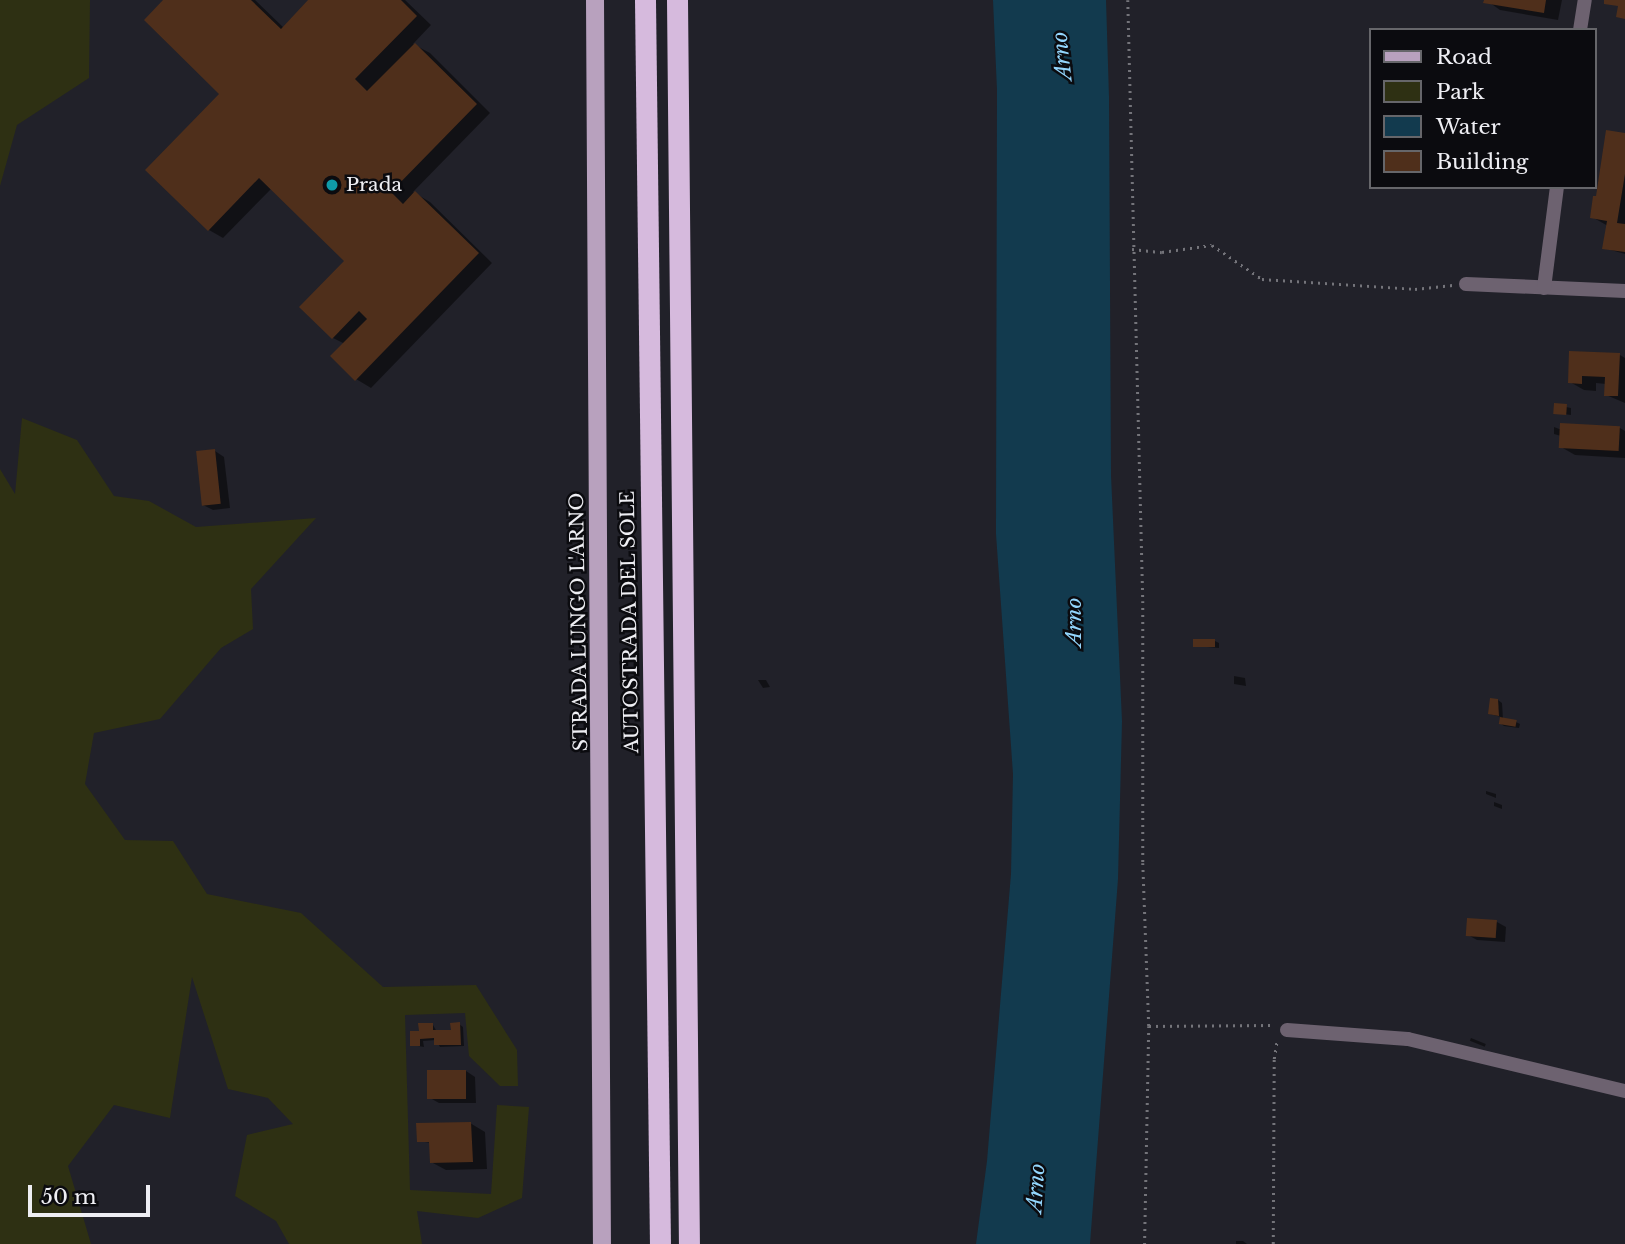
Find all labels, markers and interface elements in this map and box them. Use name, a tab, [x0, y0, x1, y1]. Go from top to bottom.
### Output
legend	[1370, 28, 1597, 189]
water label: Arno	[1047, 30, 1077, 82]
text: Road	[1436, 44, 1492, 70]
text: Park	[1436, 79, 1485, 105]
text: Water	[1436, 114, 1500, 140]
text: Building	[1436, 149, 1528, 175]
place label: Prada	[346, 174, 402, 196]
marker: Prada	[324, 177, 340, 193]
street label: AUTOSTRADA DEL SOLE	[616, 490, 644, 754]
street label: STRADA LUNGO L'ARNO	[565, 492, 593, 752]
water label: Arno	[1061, 598, 1087, 646]
water label: Arno	[1022, 1163, 1050, 1213]
scale bar	[32, 1170, 154, 1214]
text: 50 m	[41, 1184, 96, 1210]

